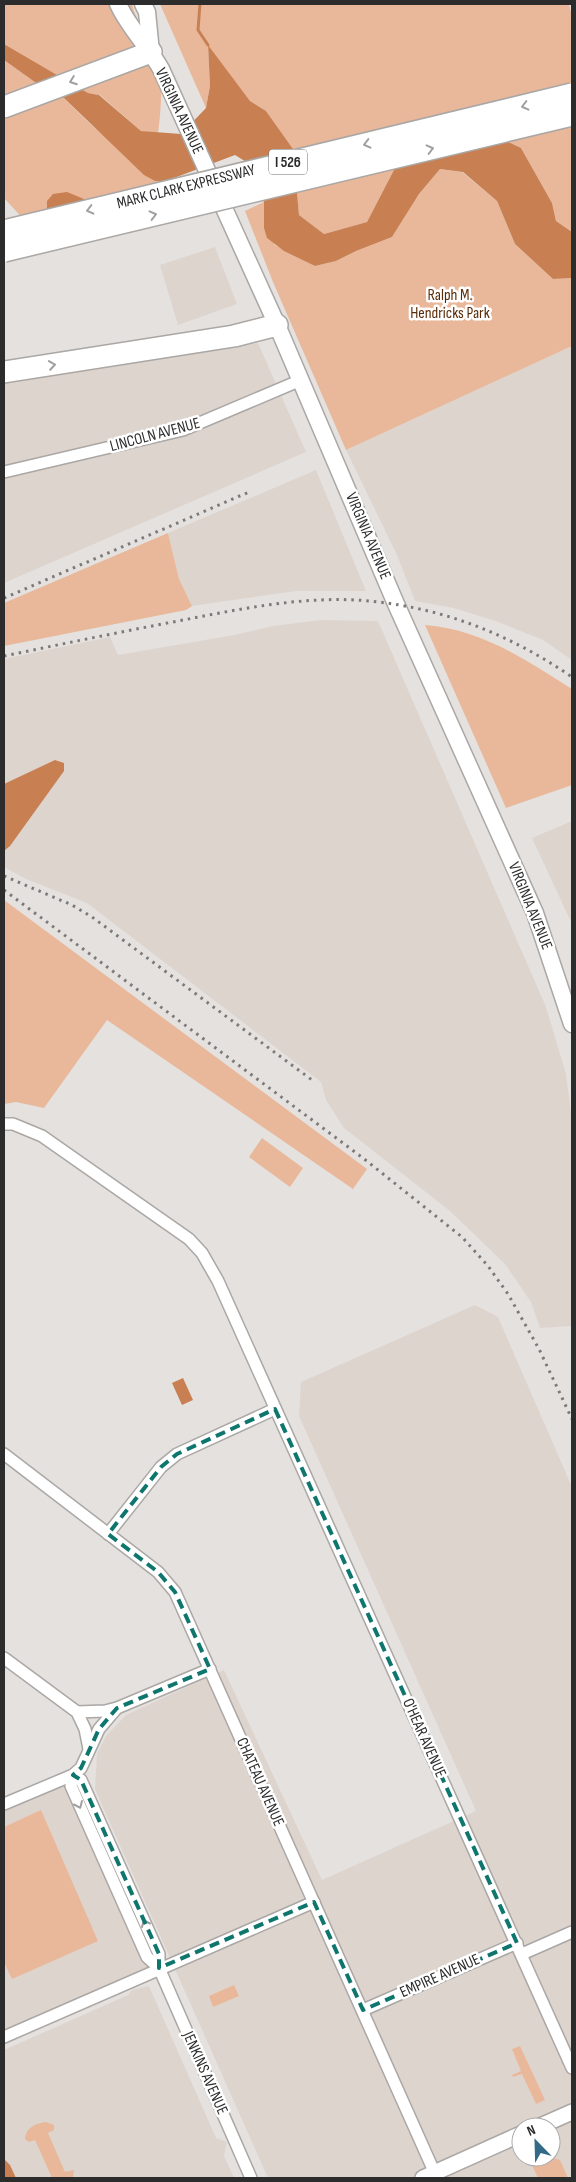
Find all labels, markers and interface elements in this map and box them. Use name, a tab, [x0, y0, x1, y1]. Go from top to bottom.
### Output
street label: VIRGINIA AVENUE	[151, 65, 207, 157]
one-way arrow	[69, 75, 78, 85]
one-way arrow	[521, 100, 529, 110]
one-way arrow	[363, 138, 371, 148]
one-way arrow	[426, 144, 435, 155]
road number: I 526	[269, 150, 307, 174]
street label: MARK CLARK EXPRESSWAY	[115, 161, 257, 213]
one-way arrow	[85, 204, 94, 215]
one-way arrow	[149, 210, 158, 221]
park label: Ralph M. Hendricks Park	[410, 286, 490, 323]
one-way arrow	[48, 360, 56, 370]
street label: LINCOLN AVENUE	[108, 414, 202, 456]
street label: VIRGINIA AVENUE	[341, 490, 395, 582]
street label: VIRGINIA AVENUE	[504, 860, 556, 952]
street label: O'HEAR AVENUE	[398, 1695, 450, 1781]
street label: CHATEAU AVENUE	[232, 1735, 288, 1829]
one-way arrow	[72, 1800, 83, 1809]
one-way arrow	[140, 1919, 151, 1928]
street label: EMPIRE AVENUE	[397, 1950, 483, 2002]
street label: JENKINS AVENUE	[178, 2028, 232, 2117]
north arrow	[511, 2117, 561, 2167]
text: N	[524, 2121, 538, 2140]

